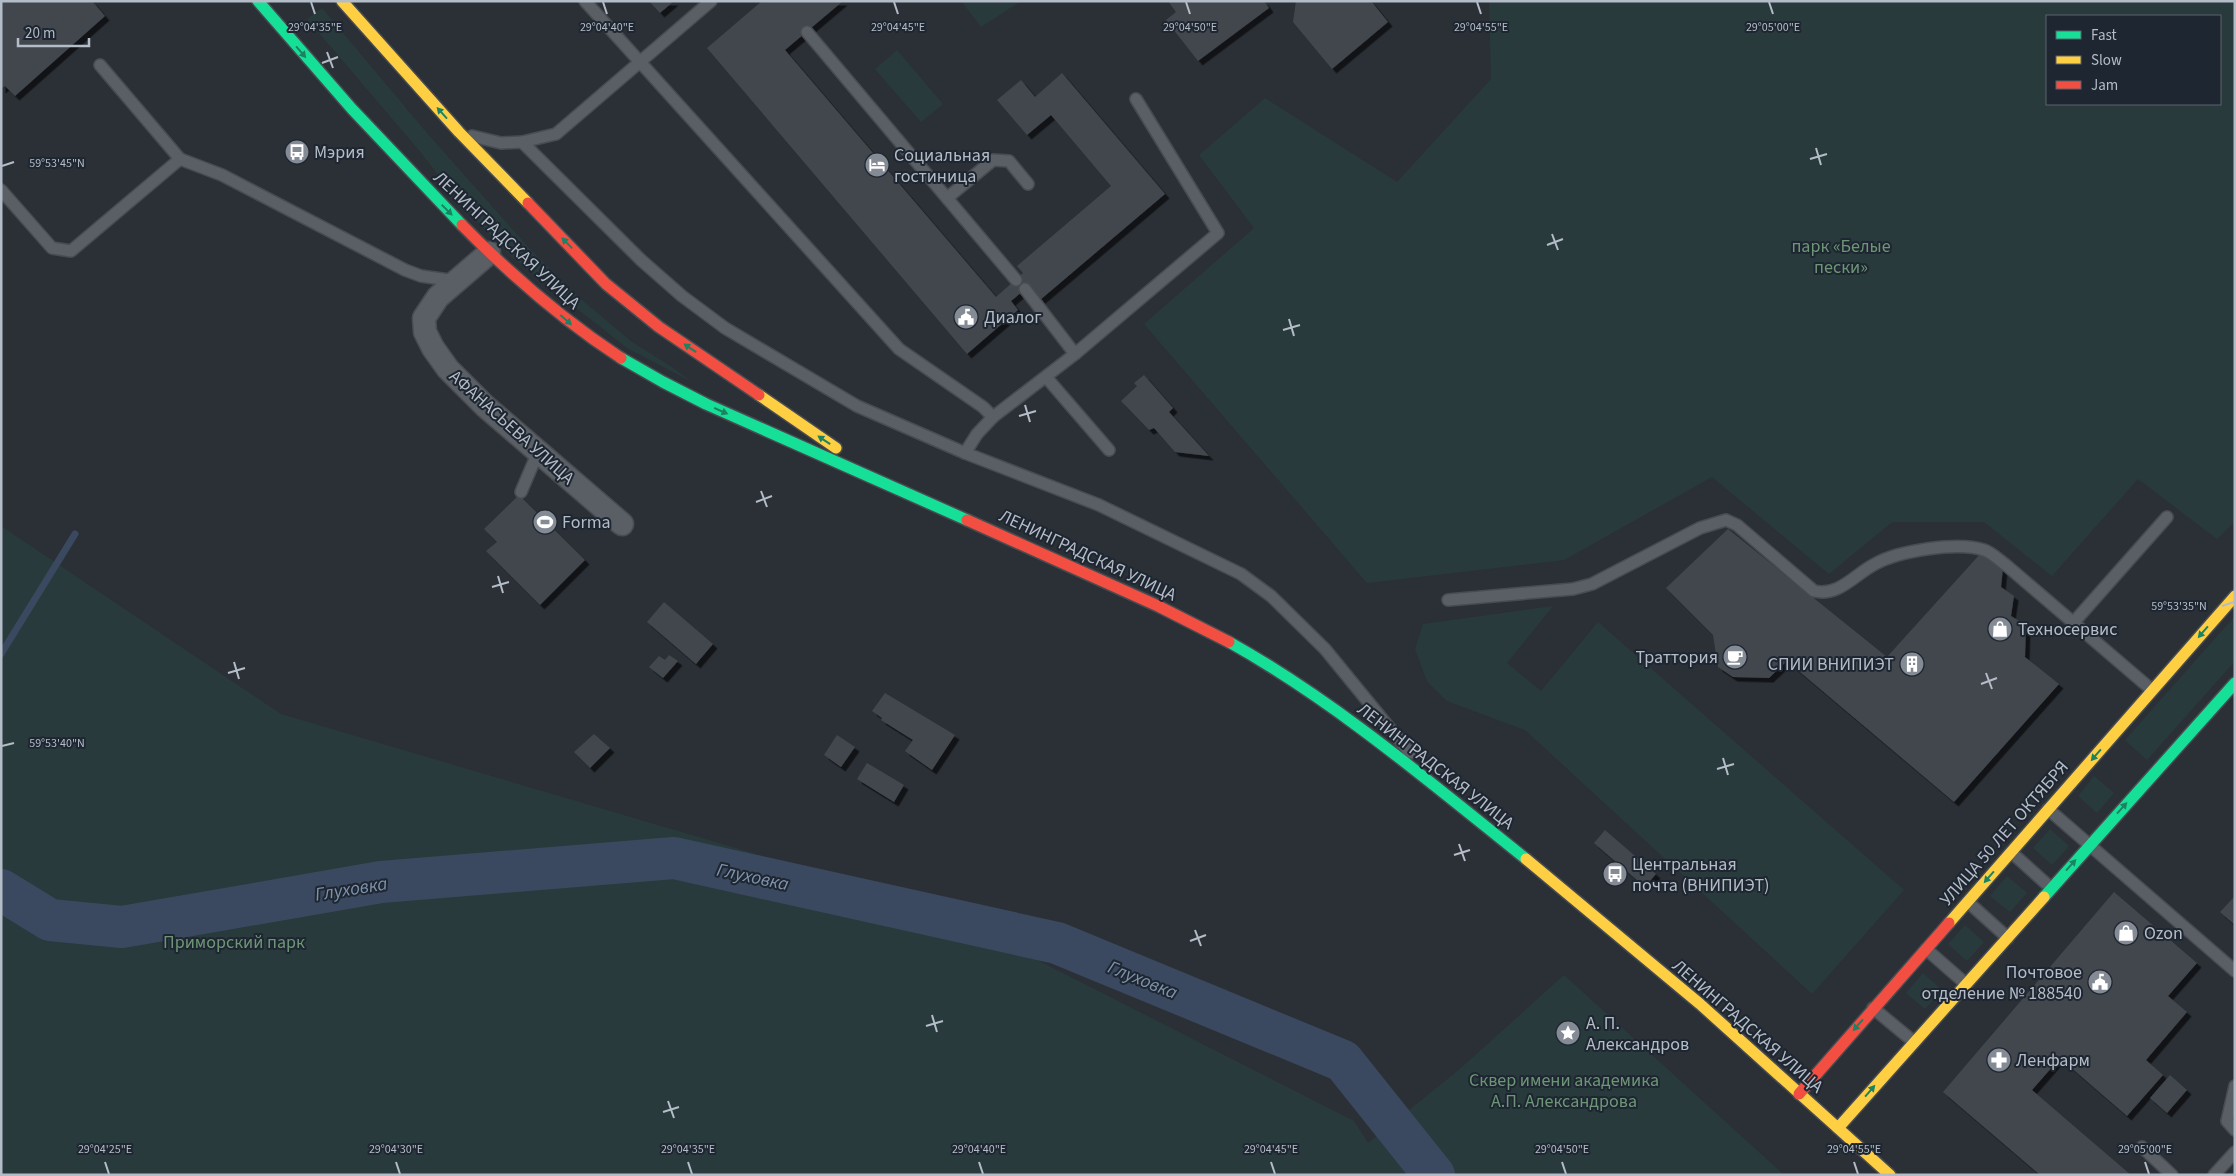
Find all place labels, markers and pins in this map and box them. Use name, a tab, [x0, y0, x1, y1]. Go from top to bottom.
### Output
bus stop icon: Мэрия	[284, 139, 310, 165]
place label: Мэрия	[314, 140, 365, 165]
place label: Социальная гостиница	[894, 143, 990, 189]
hotel icon: Социальная гостиница	[864, 152, 890, 178]
public building icon: Диалог	[953, 304, 979, 330]
place label: Диалог	[984, 305, 1042, 330]
sports icon: Forma	[532, 509, 558, 535]
place label: Forma	[562, 510, 611, 535]
shop icon: Техносервис	[1987, 616, 2013, 642]
place label: Техносервис	[2018, 617, 2117, 642]
cafe icon: Траттория	[1722, 644, 1748, 670]
place label: Траттория	[1635, 645, 1718, 670]
building icon: СПИИ ВНИПИЭТ	[1899, 651, 1925, 677]
place label: СПИИ ВНИПИЭТ	[1768, 652, 1894, 677]
place label: Центральная почта (ВНИПИЭТ)	[1632, 852, 1770, 898]
bus stop icon: Центральная почта (ВНИПИЭТ)	[1602, 861, 1628, 887]
shop icon: Ozon	[2113, 920, 2139, 946]
place label: Ozon	[2144, 921, 2183, 946]
place label: Почтовое отделение № 188540	[1922, 960, 2082, 1006]
public building icon: Почтовое отделение № 188540	[2087, 969, 2113, 995]
place label: А. П. Александров	[1586, 1011, 1689, 1057]
place icon: А. П. Александров	[1555, 1020, 1581, 1046]
pharmacy icon: Ленфарм	[1986, 1047, 2012, 1073]
place label: Ленфарм	[2016, 1048, 2090, 1073]

